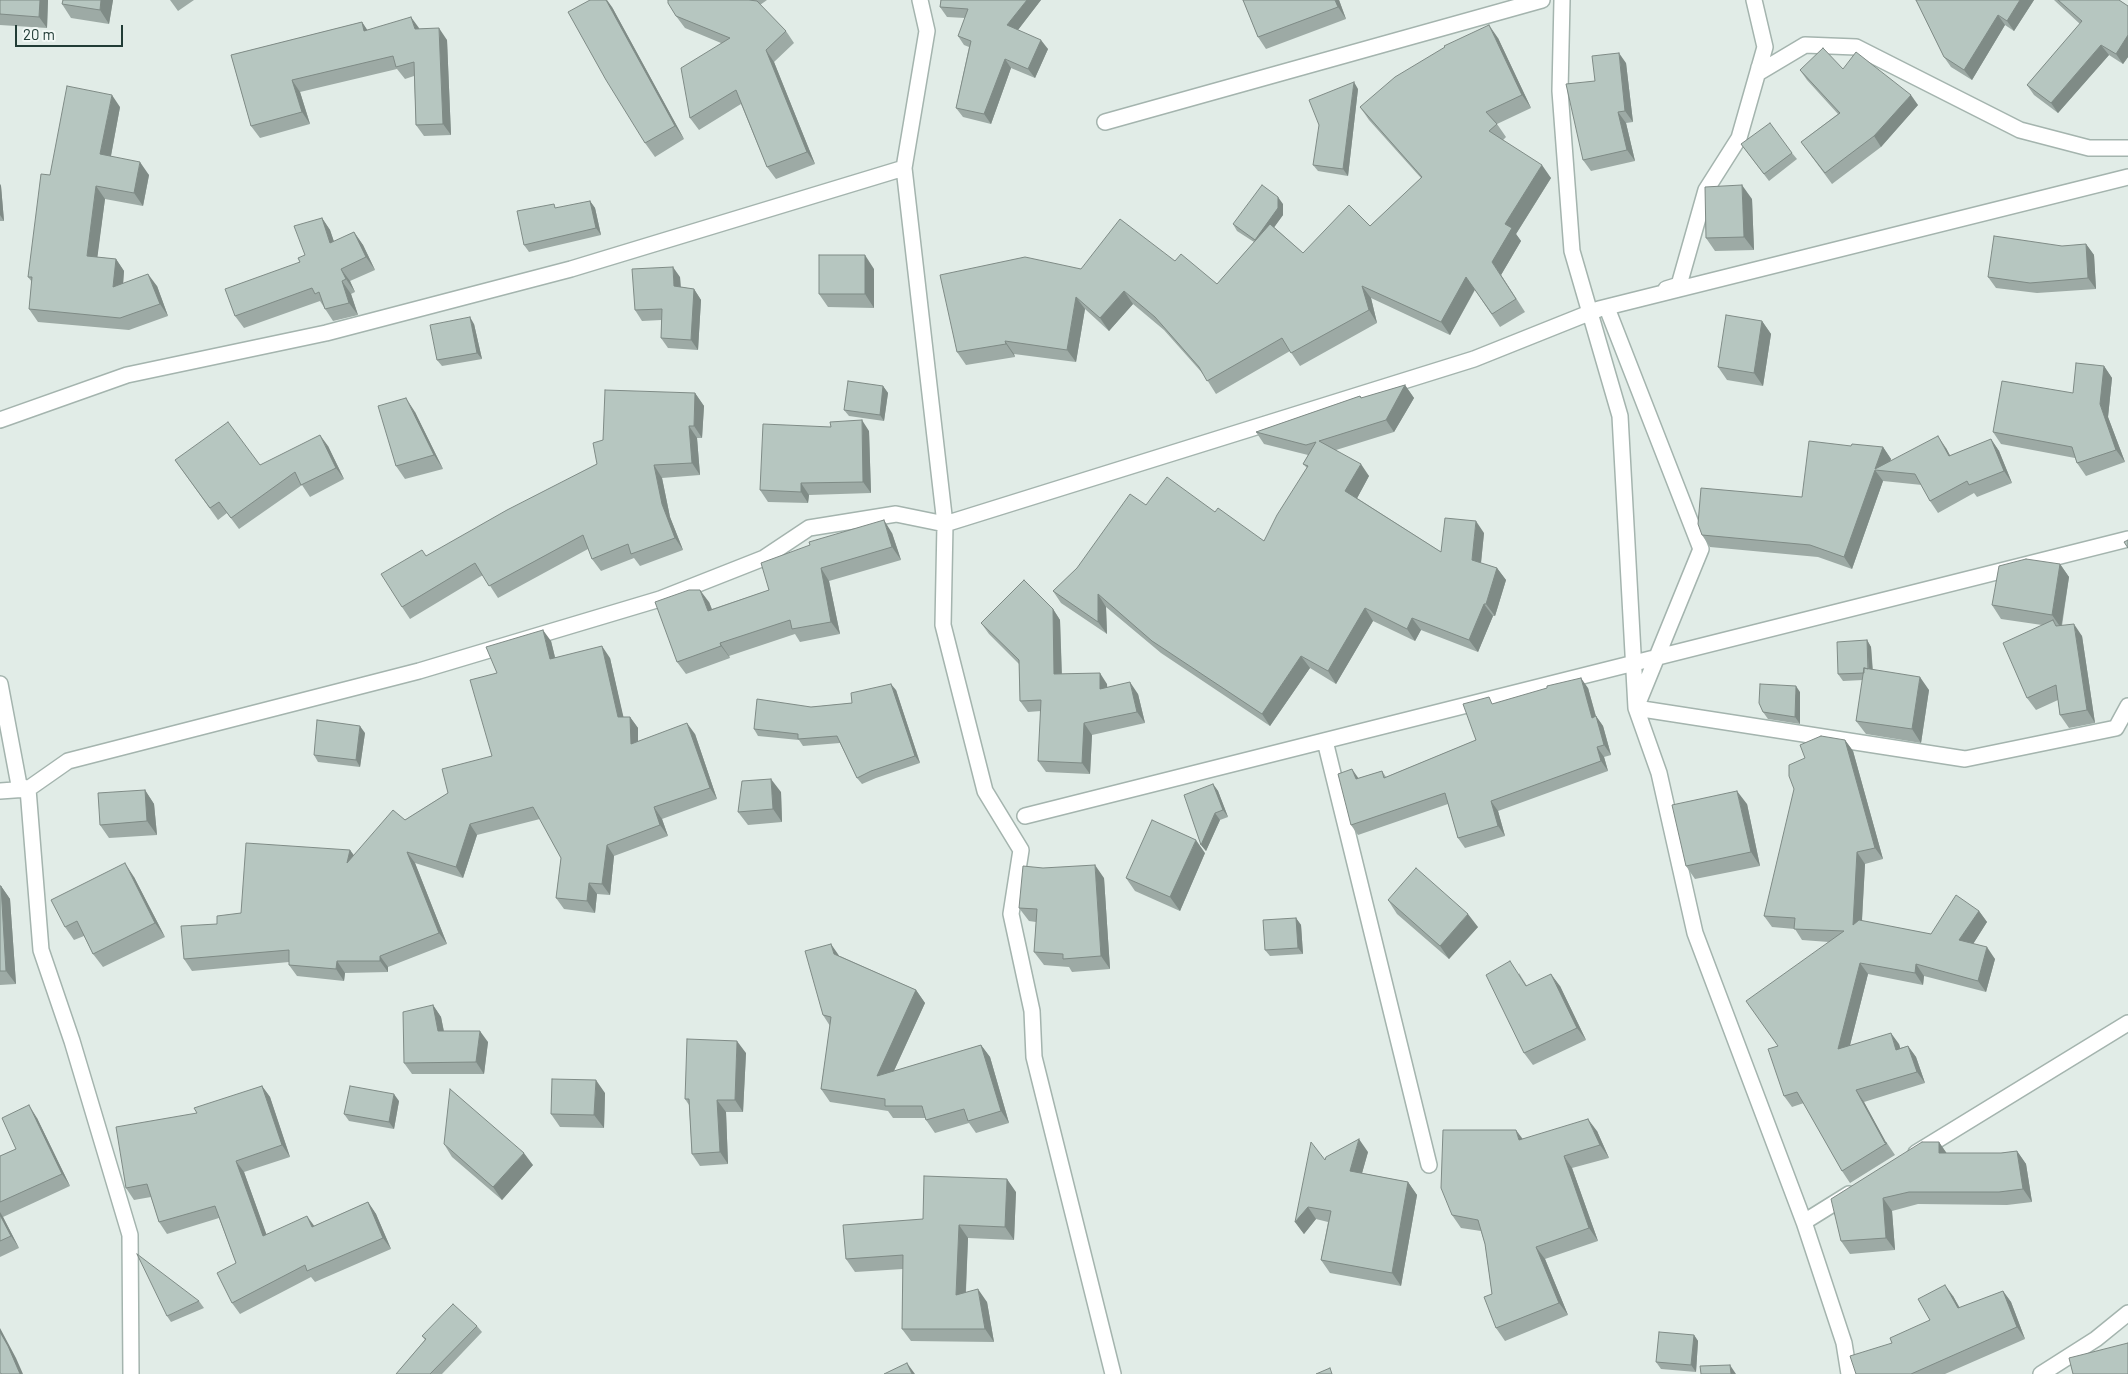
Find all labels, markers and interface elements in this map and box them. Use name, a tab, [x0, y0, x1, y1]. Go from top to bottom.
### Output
scale bar	[18, 15, 125, 47]
text: 20 m	[23, 25, 55, 43]

